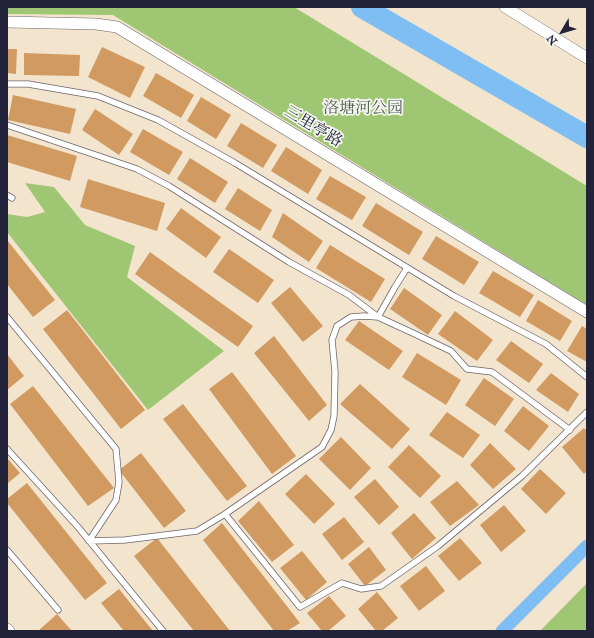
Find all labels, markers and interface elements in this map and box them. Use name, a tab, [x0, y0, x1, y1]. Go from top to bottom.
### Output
north arrow	[542, 12, 582, 52]
text: N	[544, 32, 560, 47]
park label: 洛塘河公园	[323, 99, 403, 119]
street label: 三里亭路	[281, 102, 345, 152]

